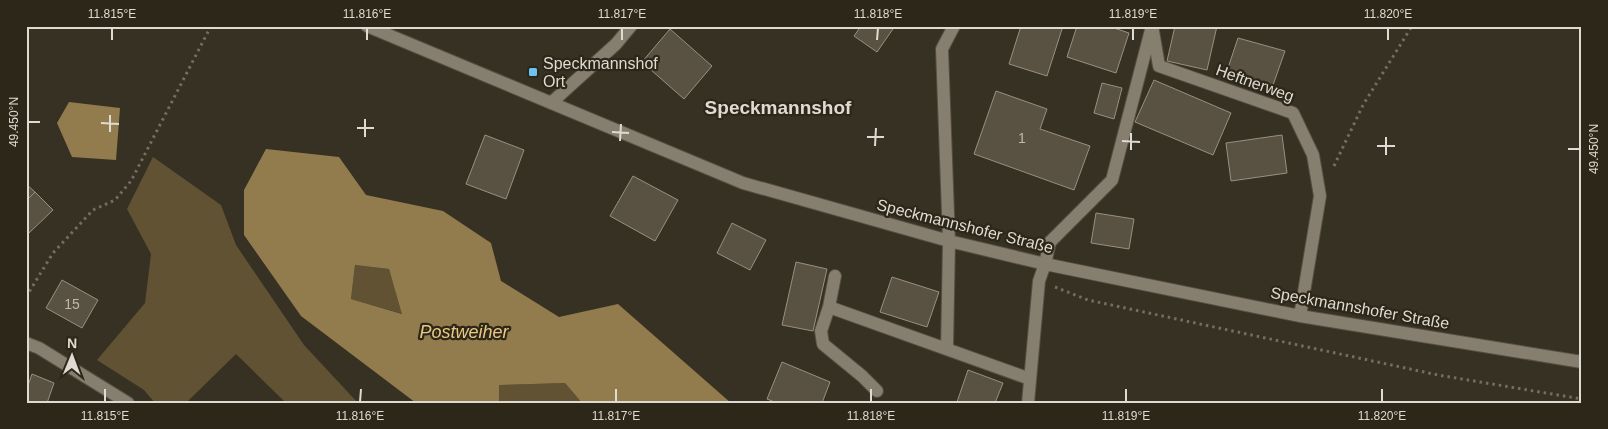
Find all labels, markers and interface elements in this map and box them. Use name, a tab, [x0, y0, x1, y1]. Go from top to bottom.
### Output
text: 11.815°E	[88, 7, 136, 21]
text: 11.816°E	[343, 7, 391, 21]
text: 11.817°E	[598, 7, 646, 21]
text: 11.818°E	[854, 7, 902, 21]
text: 11.819°E	[1109, 7, 1157, 21]
text: 11.820°E	[1364, 7, 1412, 21]
place label: Speckmannshof Ort	[543, 55, 658, 90]
street label: Heftnerweg	[1214, 61, 1296, 105]
marker: Speckmannshof Ort	[527, 66, 539, 78]
text: 49.450°N	[7, 97, 21, 147]
district label: Speckmannshof	[705, 97, 852, 118]
text: 49.450°N	[1587, 124, 1601, 174]
house number: 1	[1018, 130, 1026, 146]
street label: Speckmannshofer Straße	[875, 196, 1055, 256]
street label: Speckmannshofer Straße	[1269, 284, 1451, 332]
house number: 15	[64, 296, 80, 312]
water label: Postweiher	[419, 322, 510, 342]
north arrow	[48, 332, 98, 382]
text: N	[67, 335, 77, 351]
text: 11.815°E	[81, 409, 129, 423]
text: 11.816°E	[336, 409, 384, 423]
text: 11.817°E	[592, 409, 640, 423]
text: 11.818°E	[847, 409, 895, 423]
text: 11.819°E	[1102, 409, 1150, 423]
text: 11.820°E	[1358, 409, 1406, 423]

